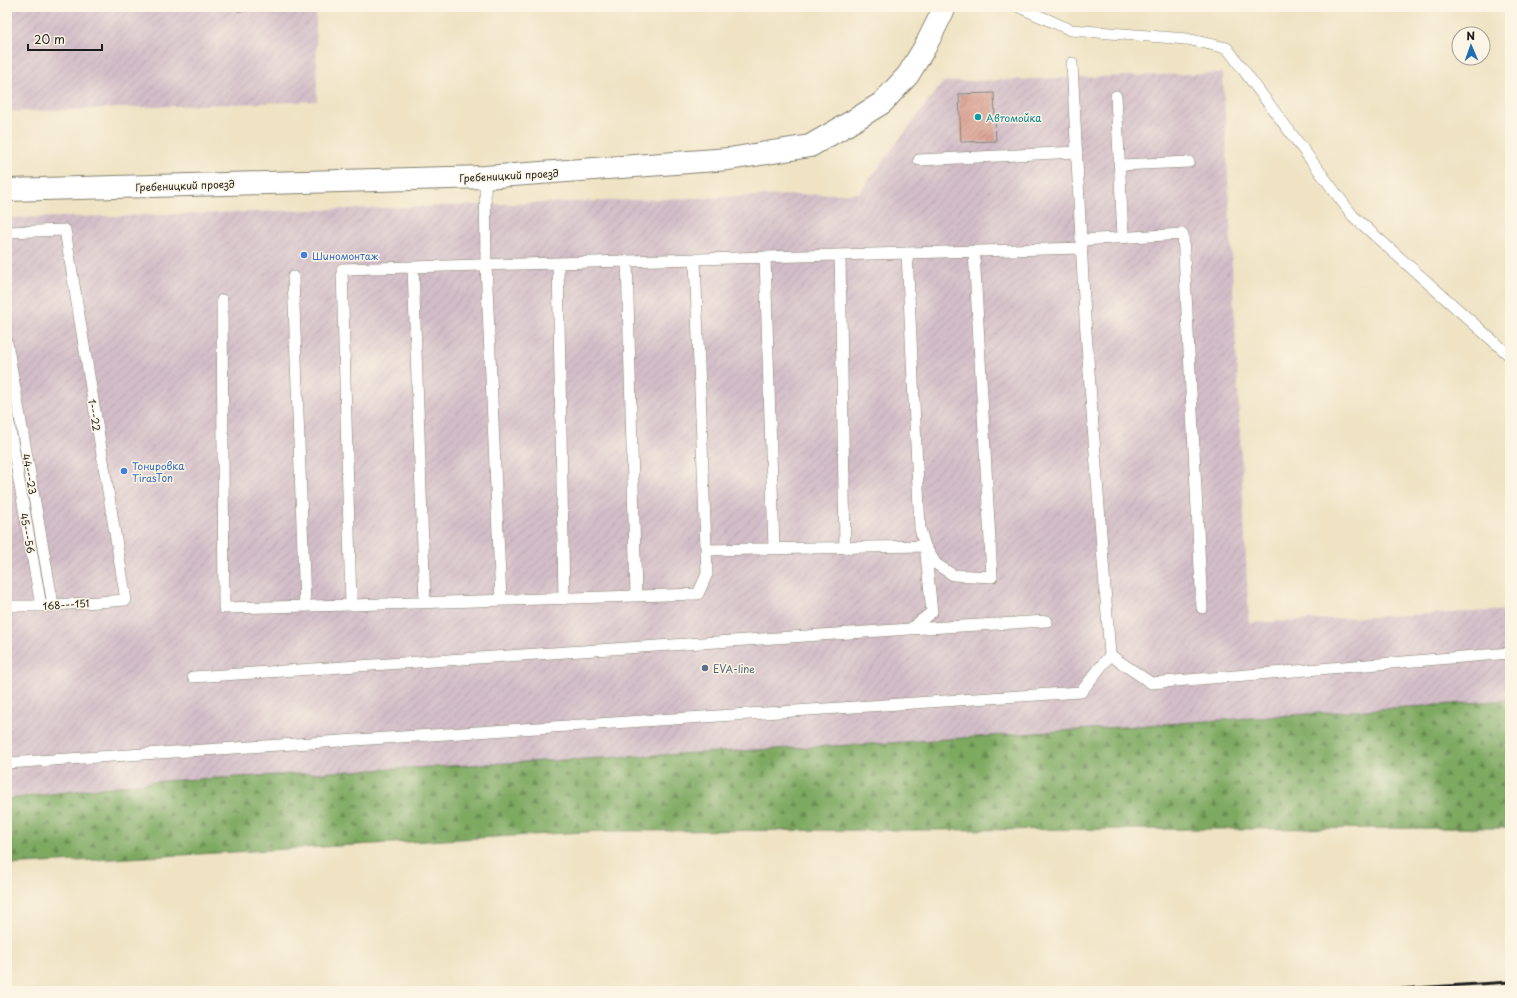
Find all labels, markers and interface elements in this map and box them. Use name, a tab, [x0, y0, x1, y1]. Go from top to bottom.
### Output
scale bar	[28, 26, 102, 52]
north arrow	[1451, 26, 1491, 66]
text: N	[1466, 27, 1476, 44]
text: 20 m	[34, 30, 65, 48]
place label: Автомойка	[986, 110, 1042, 125]
marker: Автомойка	[973, 112, 983, 122]
street label: Гребеницкий проезд	[459, 165, 559, 185]
street label: Гребеницкий проезд	[135, 176, 235, 194]
place label: Шиномонтаж	[312, 248, 379, 263]
marker: Шиномонтаж	[299, 250, 309, 260]
street label: 1---22	[85, 398, 105, 432]
street label: 44---23	[19, 453, 41, 495]
place label: Тонировка TirasTon	[132, 458, 185, 485]
marker: Тонировка TirasTon	[119, 466, 129, 476]
street label: 45---56	[17, 512, 39, 554]
street label: 168---151	[42, 595, 90, 613]
place label: EVA-line	[713, 661, 755, 676]
marker: EVA-line	[700, 663, 710, 673]

